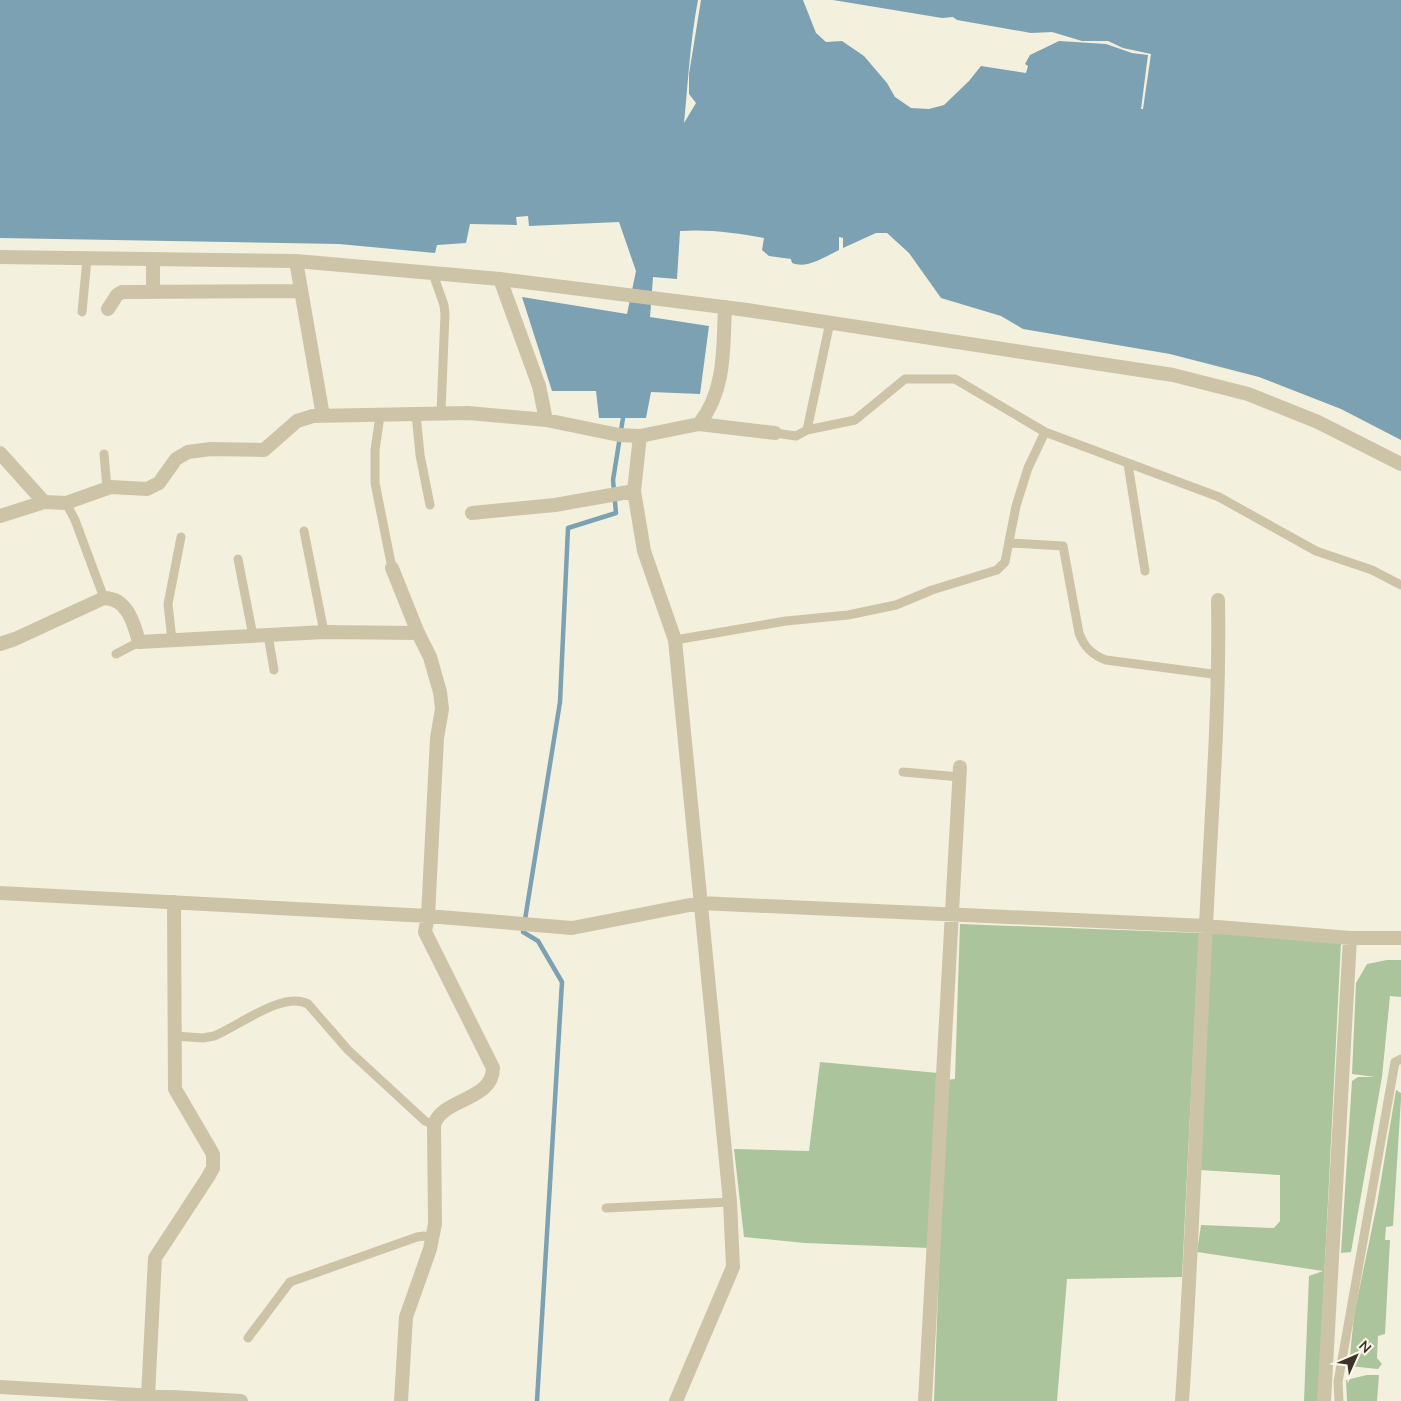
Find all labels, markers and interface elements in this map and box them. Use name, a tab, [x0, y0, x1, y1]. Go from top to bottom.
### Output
north arrow	[1331, 1331, 1381, 1381]
text: N	[1355, 1337, 1375, 1357]

